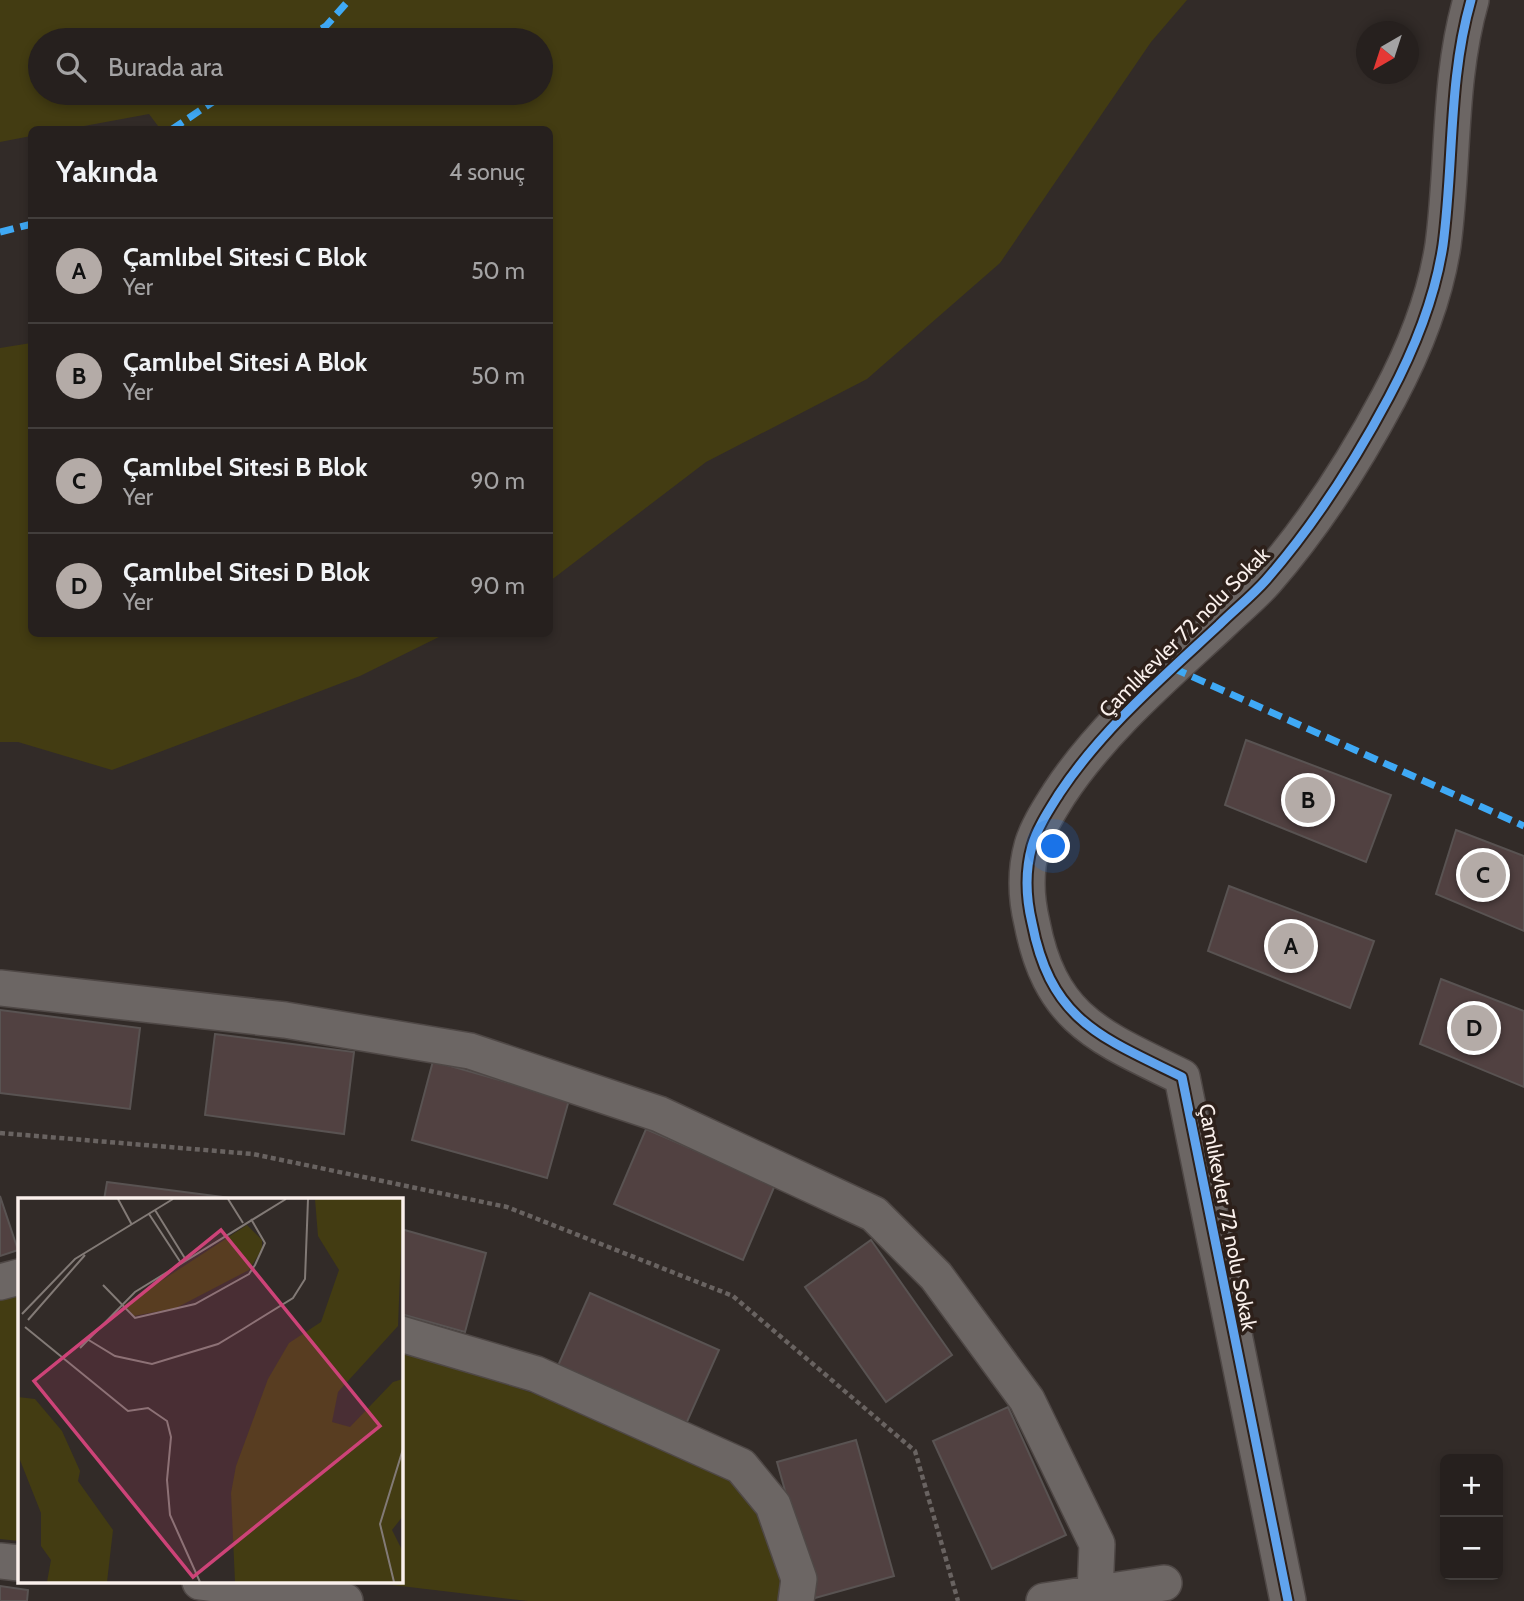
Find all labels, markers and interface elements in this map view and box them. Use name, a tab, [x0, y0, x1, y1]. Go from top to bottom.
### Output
north arrow	[1356, 21, 1419, 84]
search box	[28, 28, 553, 105]
icon: search	[52, 48, 90, 86]
text: Burada ara	[108, 51, 223, 83]
text: Yakında	[56, 153, 158, 190]
text: 4 sonuç	[449, 158, 525, 186]
text: Çamlıbel Sitesi C Blok	[123, 241, 367, 273]
text: A	[72, 257, 86, 285]
text: 50 m	[471, 257, 525, 285]
text: Yer	[123, 273, 153, 301]
text: Çamlıbel Sitesi A Blok	[123, 346, 367, 378]
text: B	[72, 362, 86, 390]
text: 50 m	[471, 362, 525, 390]
text: Yer	[123, 378, 153, 406]
text: Çamlıbel Sitesi B Blok	[123, 451, 368, 483]
text: C	[72, 467, 86, 495]
text: 90 m	[471, 467, 525, 495]
text: Yer	[123, 483, 153, 511]
street label: Çamlıkevler 72 nolu Sokak	[1094, 541, 1275, 722]
text: Çamlıbel Sitesi D Blok	[123, 556, 370, 588]
text: D	[71, 572, 87, 600]
text: 90 m	[471, 572, 525, 600]
text: Yer	[123, 588, 153, 616]
pin: B	[1285, 774, 1331, 826]
your location	[1036, 829, 1070, 863]
pin: C	[1460, 849, 1506, 901]
pin: A	[1268, 920, 1314, 972]
pin: D	[1451, 1002, 1497, 1054]
street label: Çamlıkevler 72 nolu Sokak	[1194, 1101, 1262, 1333]
inset map	[18, 1198, 402, 1584]
map controls	[1440, 1454, 1503, 1580]
button: +	[1440, 1454, 1503, 1517]
button: −	[1440, 1517, 1503, 1580]

